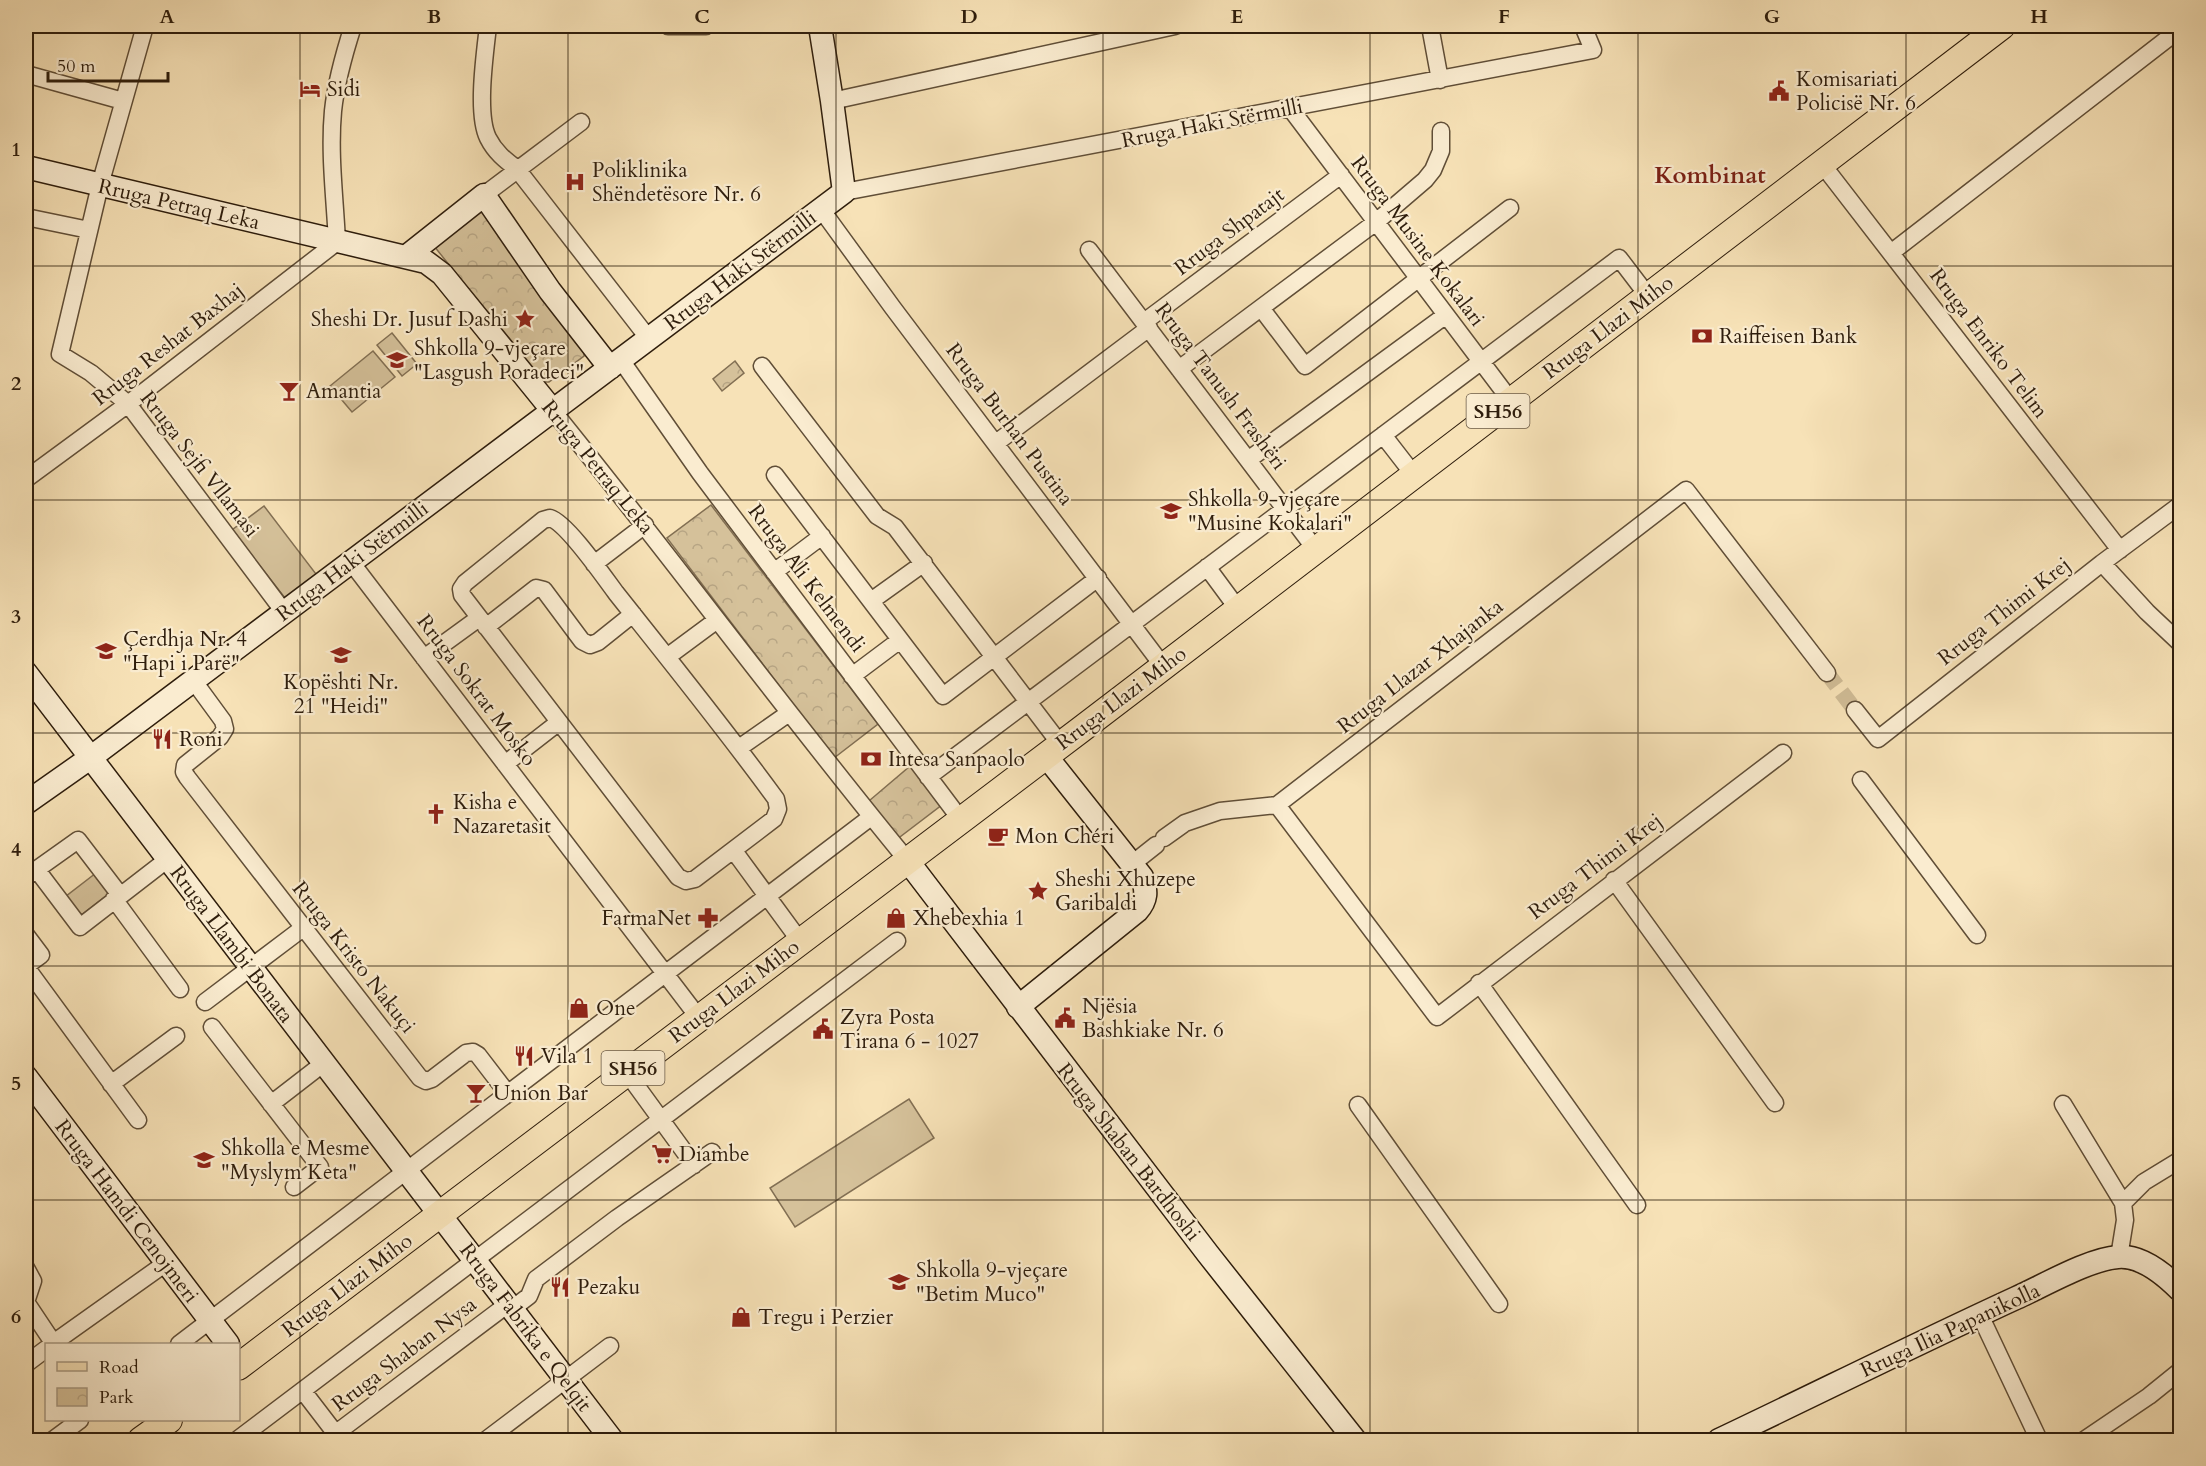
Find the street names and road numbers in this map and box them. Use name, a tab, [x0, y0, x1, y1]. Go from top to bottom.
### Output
street label: Rruga Haki Stërmilli	[1119, 92, 1305, 155]
street label: Rruga Musine Kokalari	[1344, 150, 1491, 333]
street label: Rruga Petraq Leka	[95, 172, 263, 237]
street label: Rruga Shpatajt	[1168, 180, 1291, 282]
street label: Rruga Haki Stërmilli	[658, 203, 823, 337]
street label: Rruga Enriko Telim	[1923, 262, 2055, 424]
street label: Rruga Llazi Miho	[1537, 269, 1680, 386]
street label: Rruga Reshat Baxhaj	[87, 276, 250, 413]
street label: Rruga Tanush Frashëri	[1148, 297, 1293, 476]
street label: Rruga Burhan Pustina	[939, 337, 1080, 511]
street label: Rruga Sejfi Vllamasi	[133, 385, 266, 544]
street label: Rruga Petraq Leka	[534, 394, 661, 541]
road number: SH56	[1466, 394, 1530, 428]
street label: Rruga Haki Stërmilli	[270, 494, 435, 628]
street label: Rruga Ali Kelmendi	[741, 498, 872, 659]
street label: Rruga Thimi Krej	[1932, 550, 2077, 672]
street label: Rruga Llazar Xhajanka	[1331, 592, 1509, 740]
street label: Rruga Sokrat Mosko	[410, 608, 543, 772]
street label: Rruga Llazi Miho	[1050, 640, 1193, 757]
street label: Rruga Thimi Krej	[1522, 806, 1668, 926]
street label: Rruga Llambi Bonata	[163, 860, 300, 1029]
street label: Rruga Kristo Nakuçi	[285, 875, 422, 1039]
street label: Rruga Llazi Miho	[663, 933, 806, 1050]
road number: SH56	[602, 1051, 664, 1085]
street label: Rruga Shaban Bardhoshi	[1050, 1057, 1207, 1248]
street label: Rruga Hamdi Cenojmeri	[48, 1114, 205, 1309]
street label: Rruga Llazi Miho	[276, 1227, 419, 1344]
street label: Rruga Fabrika e Qelqit	[453, 1237, 599, 1418]
street label: Rruga Ilia Papanikolla	[1856, 1276, 2045, 1385]
street label: Rruga Shaban Nysa	[326, 1290, 483, 1418]

